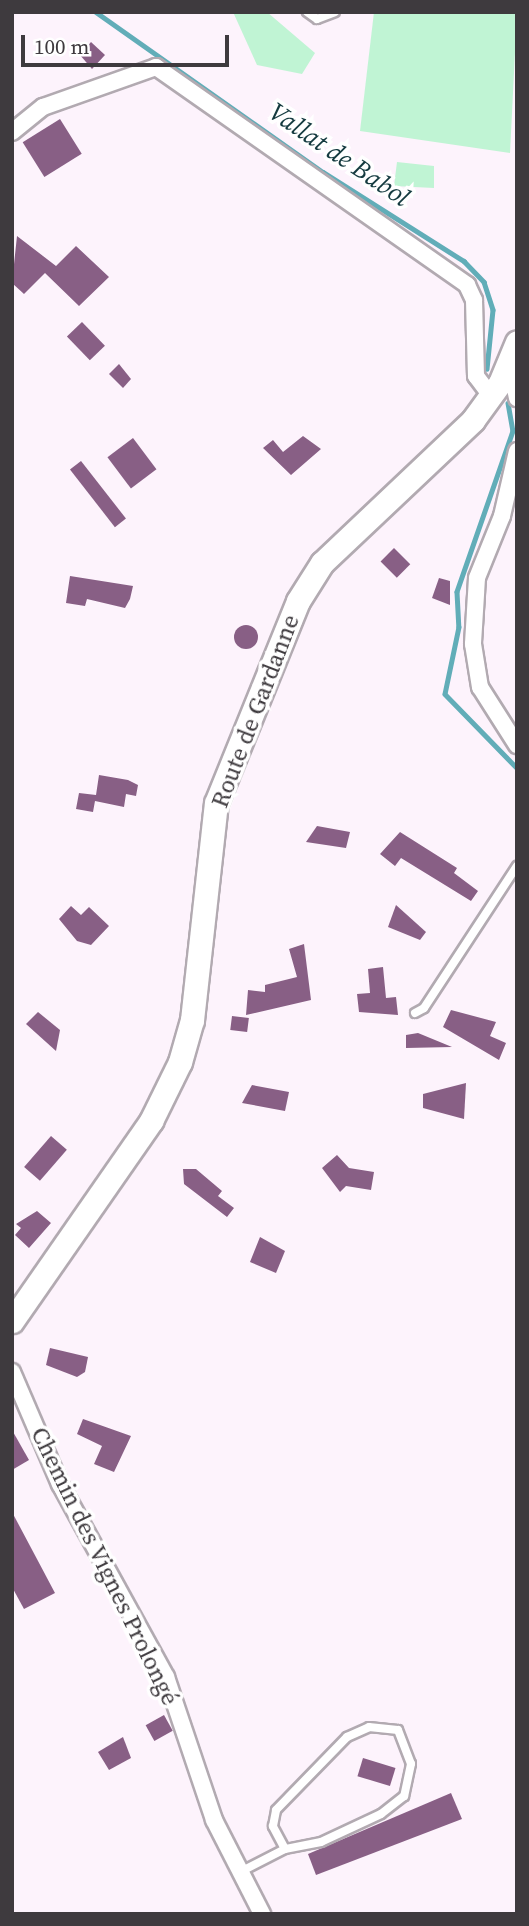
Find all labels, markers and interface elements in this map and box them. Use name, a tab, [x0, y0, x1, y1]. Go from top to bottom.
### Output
scale bar	[24, 21, 233, 65]
text: 100 m	[34, 32, 89, 61]
water label: Vallat de Babol	[263, 96, 415, 214]
street label: Route de Gardanne	[205, 610, 305, 812]
street label: Chemin des Vignes Prolongé	[25, 1422, 185, 1710]

